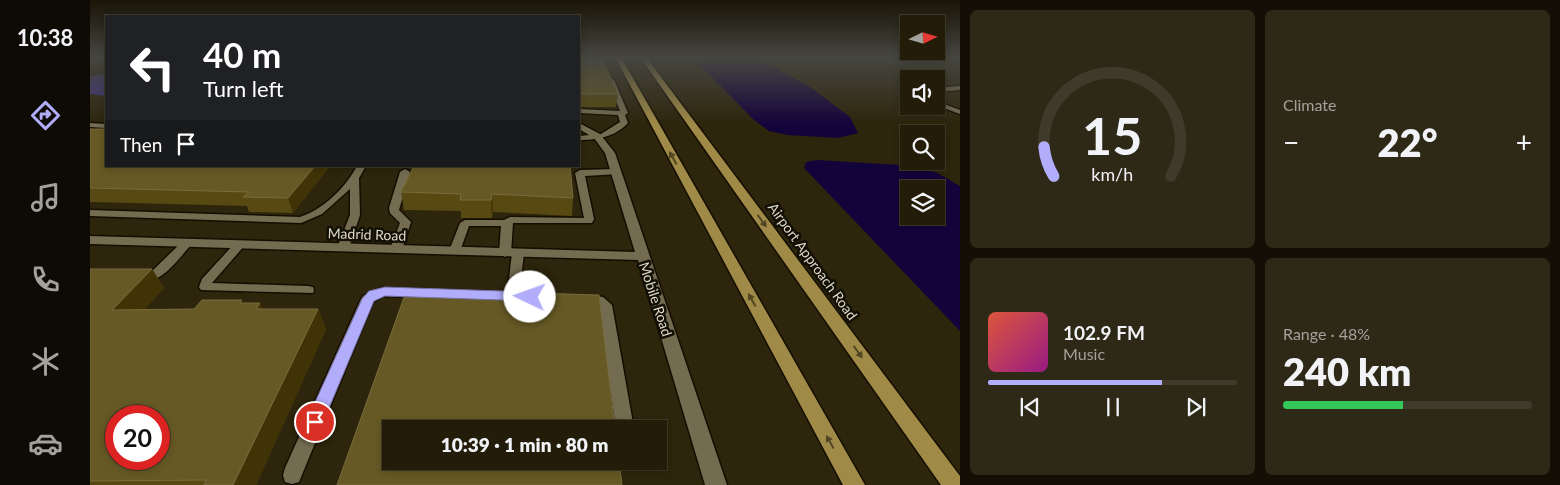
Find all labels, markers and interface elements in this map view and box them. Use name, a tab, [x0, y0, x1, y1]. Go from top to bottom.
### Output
north arrow	[900, 15, 945, 60]
map controls	[900, 15, 945, 225]
text: 10:38	[17, 24, 73, 51]
text: 40 m	[203, 33, 281, 75]
icon: left	[120, 35, 185, 100]
button: sound	[900, 70, 945, 115]
text: Turn left	[203, 75, 284, 102]
text: Climate	[1283, 95, 1336, 114]
icon: directions	[28, 98, 63, 133]
text: 15	[1082, 104, 1143, 166]
text: 22°	[1378, 119, 1437, 165]
button: search	[900, 125, 945, 170]
text: −	[1283, 125, 1299, 159]
text: +	[1516, 125, 1532, 159]
icon: arrive	[172, 130, 200, 158]
text: Then	[120, 133, 162, 156]
one-way arrow	[669, 151, 678, 164]
text: km/h	[1092, 163, 1133, 185]
icon: music	[28, 180, 63, 215]
button: layers	[900, 180, 945, 225]
street label: Airport Approach Road	[765, 199, 861, 323]
one-way arrow	[757, 214, 768, 227]
street label: Madrid Road	[327, 224, 407, 244]
street label: Mobile Road	[636, 260, 676, 338]
icon: phone	[28, 262, 63, 297]
position arrow	[503, 270, 555, 322]
one-way arrow	[748, 293, 756, 307]
text: 102.9 FM	[1063, 321, 1145, 344]
text: Range · 48%	[1283, 324, 1370, 343]
icon: climate	[28, 344, 63, 379]
text: Music	[1063, 344, 1105, 363]
one-way arrow	[853, 345, 863, 359]
text: 240 km	[1283, 348, 1411, 394]
icon: previous	[1016, 393, 1044, 421]
icon: pause	[1099, 393, 1127, 421]
icon: next	[1182, 393, 1210, 421]
pin	[294, 401, 336, 443]
speed limit sign: 20	[105, 405, 170, 470]
icon: arrive	[301, 408, 329, 436]
icon: car	[28, 426, 63, 461]
text: 10:39 · 1 min · 80 m	[441, 433, 608, 456]
one-way arrow	[826, 435, 834, 450]

